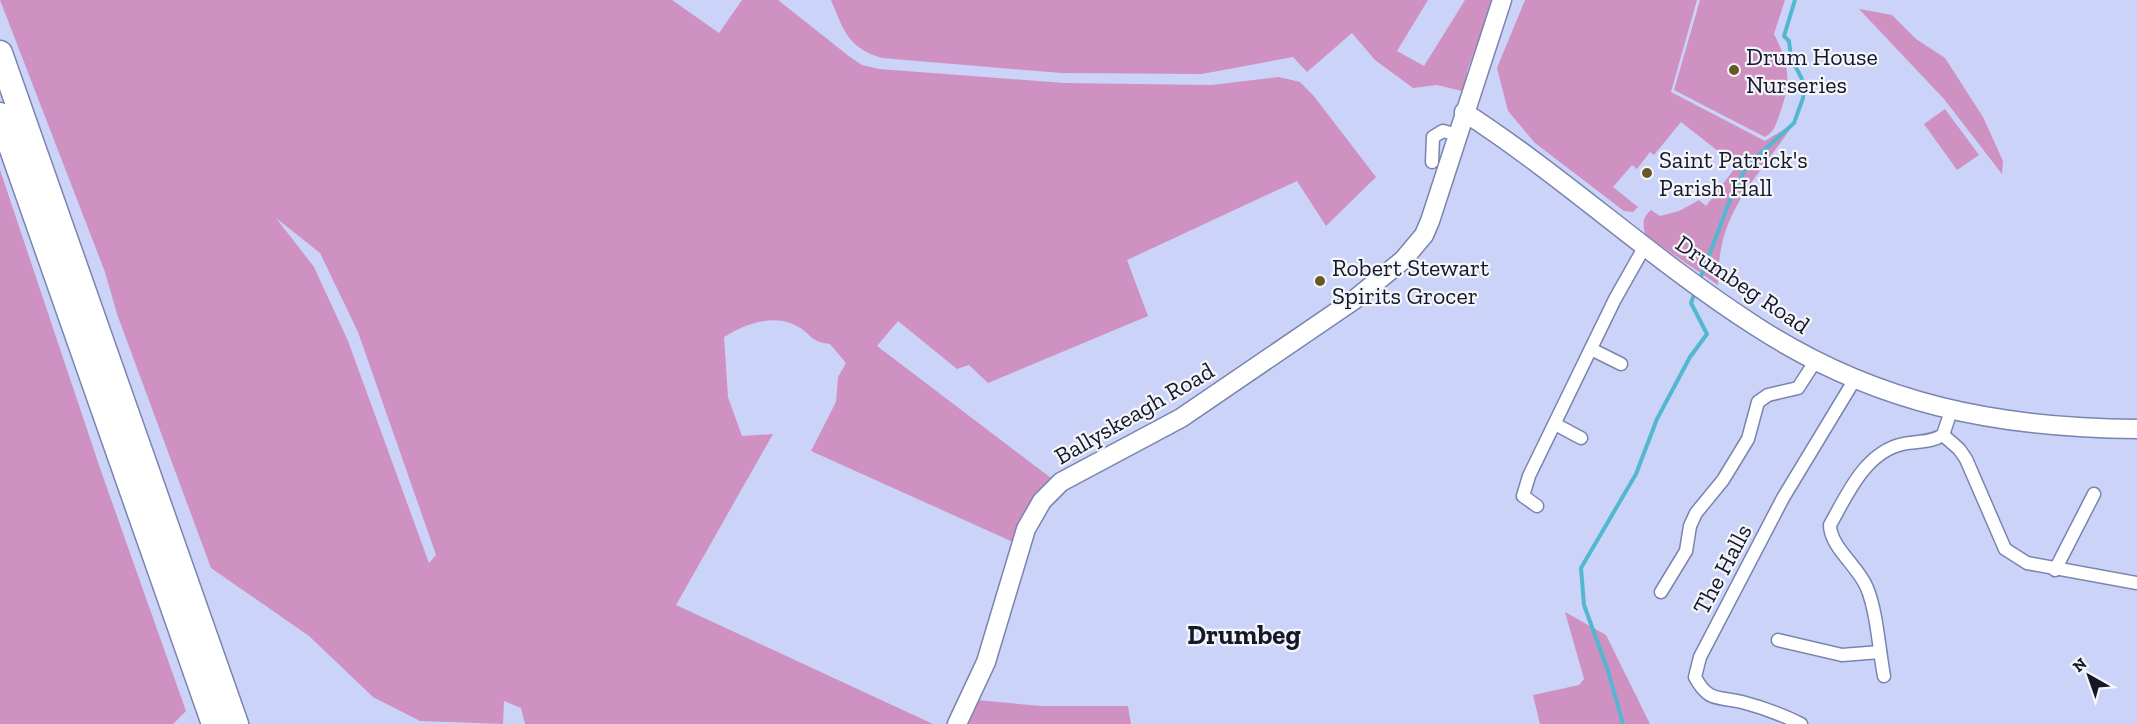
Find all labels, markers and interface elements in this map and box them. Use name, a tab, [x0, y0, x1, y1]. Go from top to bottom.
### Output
place label: Drum House Nurseries	[1746, 42, 1878, 99]
marker: Drum House Nurseries	[1727, 63, 1741, 77]
place label: Saint Patrick's Parish Hall	[1659, 145, 1808, 202]
marker: Saint Patrick's Parish Hall	[1640, 166, 1654, 180]
street label: Drumbeg Road	[1670, 229, 1816, 339]
place label: Robert Stewart Spirits Grocer	[1332, 253, 1489, 310]
marker: Robert Stewart Spirits Grocer	[1313, 274, 1327, 288]
street label: Ballyskeagh Road	[1049, 356, 1219, 470]
street label: The Halls	[1686, 519, 1758, 619]
district label: Drumbeg	[1187, 619, 1301, 651]
north arrow	[2059, 646, 2119, 706]
text: N	[2069, 654, 2090, 676]

